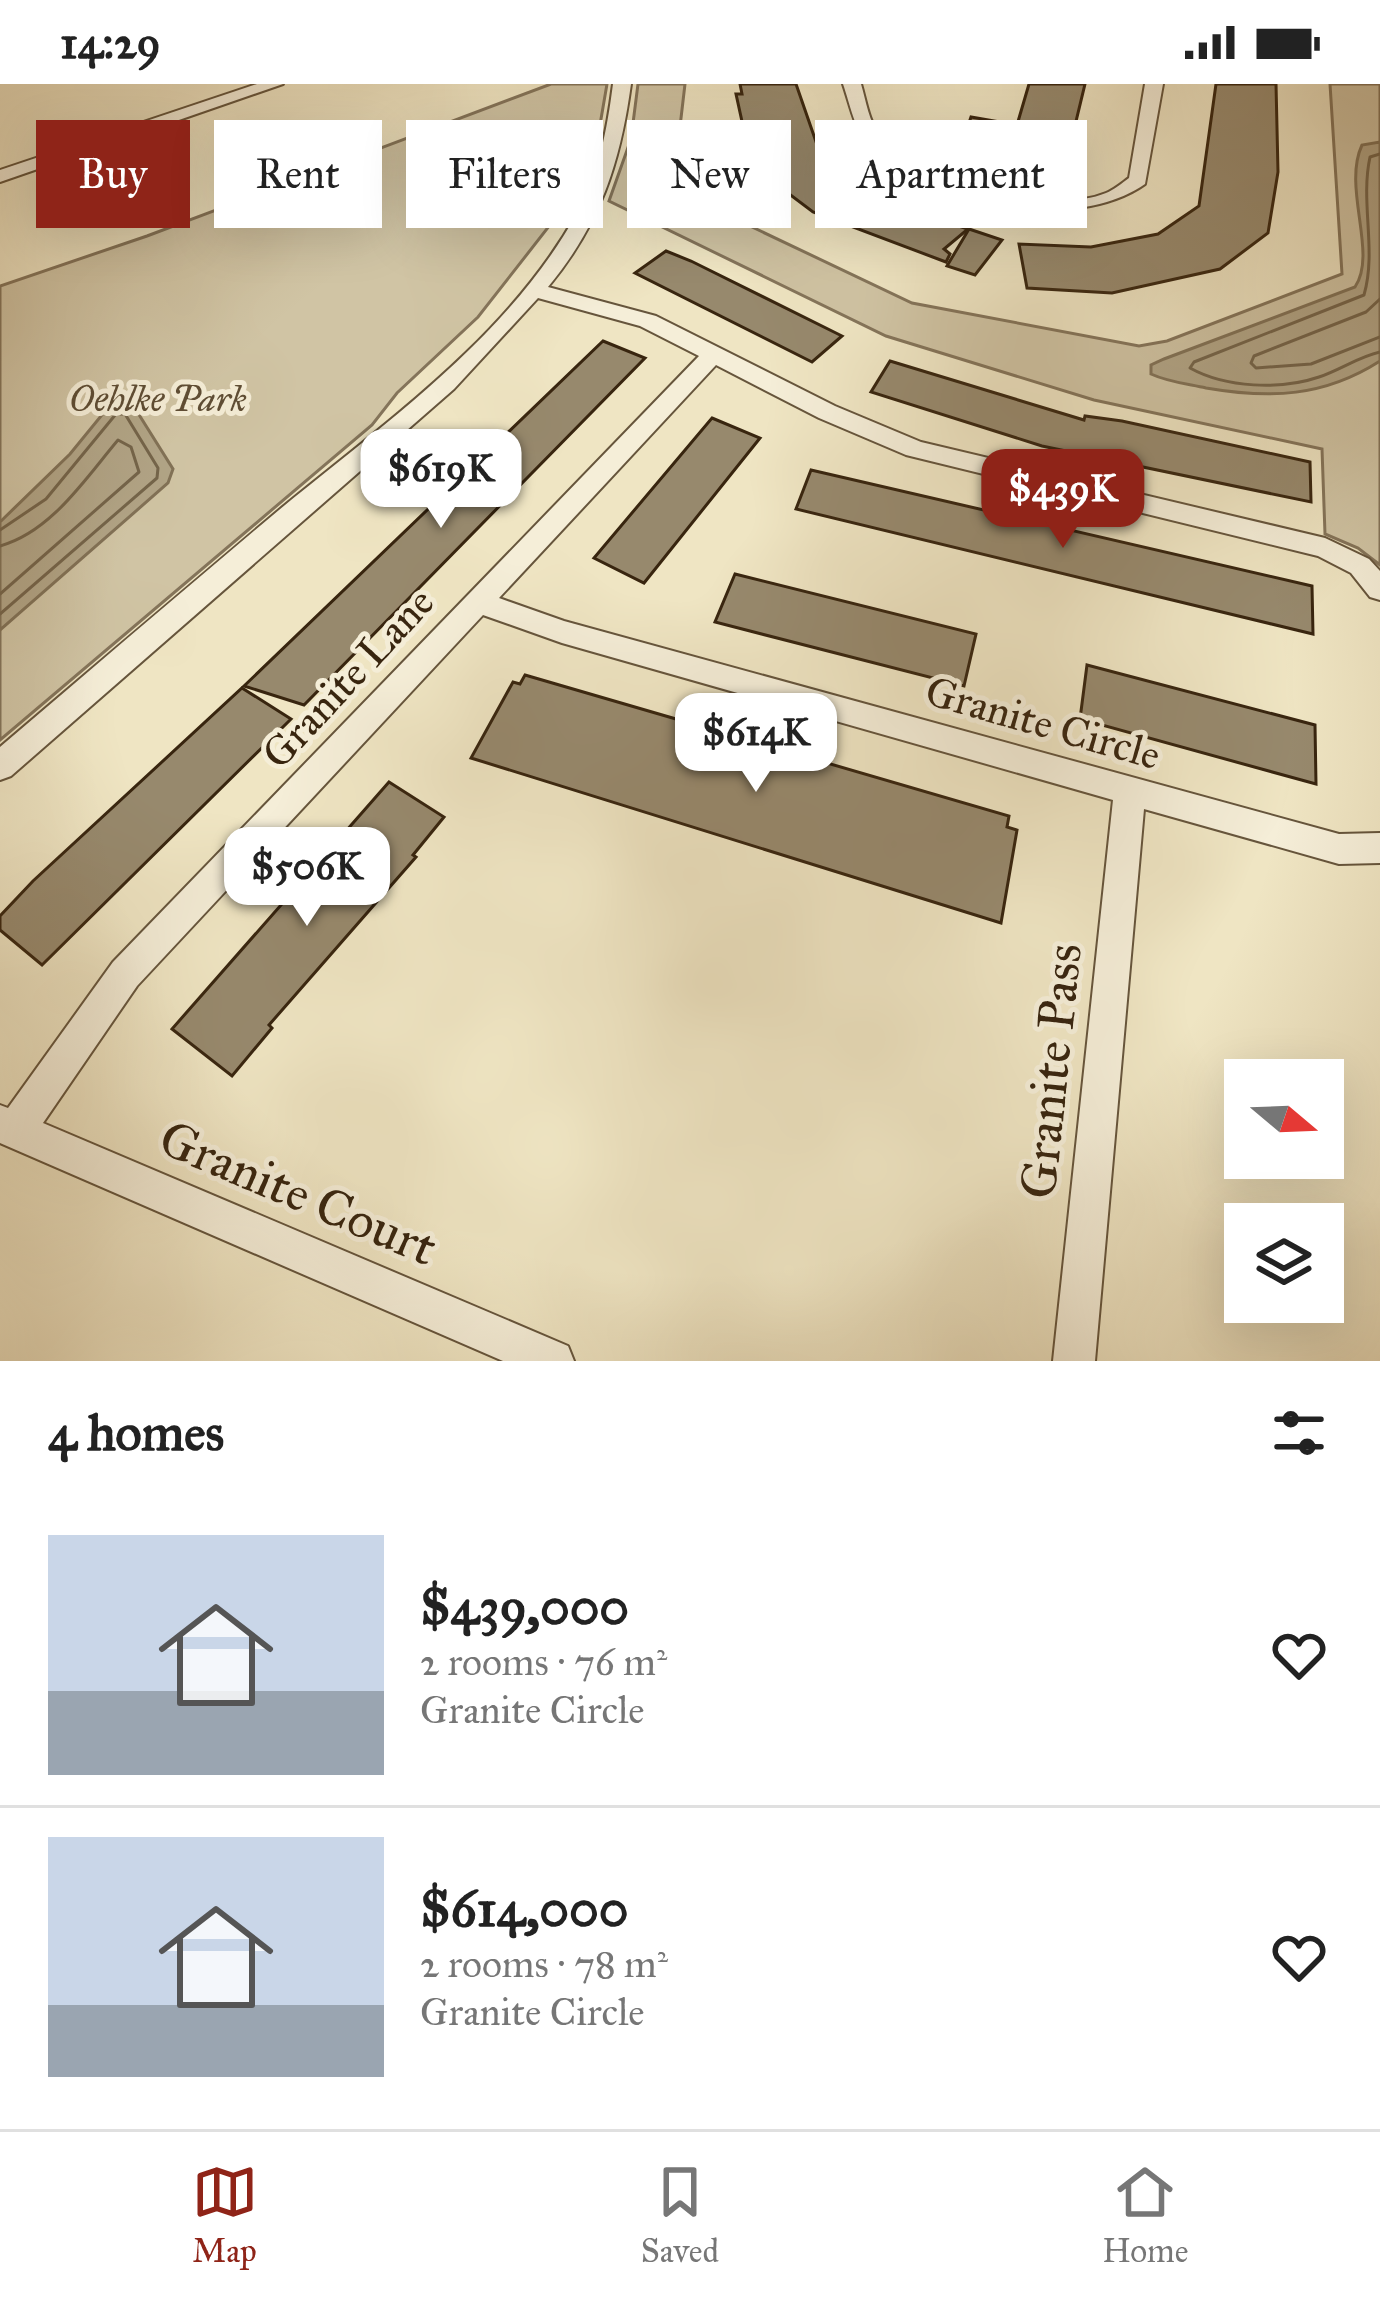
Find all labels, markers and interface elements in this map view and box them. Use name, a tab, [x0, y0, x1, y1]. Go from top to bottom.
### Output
text: 14:29	[60, 15, 161, 70]
chip: Buy	[36, 120, 190, 228]
chip: Rent	[214, 120, 382, 228]
chip: Filters	[406, 120, 603, 228]
chip: New	[627, 120, 791, 228]
chip: Apartment	[815, 120, 1087, 228]
park label: Oehlke Park	[69, 377, 247, 421]
pin: $619K	[357, 429, 525, 531]
text: $619K	[388, 444, 494, 492]
pin: $439K	[979, 449, 1147, 551]
text: $439K	[1008, 464, 1118, 512]
street label: Granite Lane	[251, 577, 445, 779]
street label: Granite Circle	[920, 665, 1166, 781]
pin: $614K	[672, 693, 840, 795]
text: $614K	[702, 708, 810, 756]
pin: $506K	[223, 827, 391, 929]
text: $506K	[251, 842, 363, 890]
street label: Granite Pass	[1007, 940, 1095, 1202]
north arrow	[1224, 1059, 1344, 1179]
map controls	[1224, 1059, 1344, 1323]
street label: Granite Court	[150, 1107, 446, 1279]
button: layers	[1224, 1203, 1344, 1323]
icon: filters	[1266, 1400, 1332, 1466]
text: 4 homes	[48, 1402, 224, 1464]
text: $439,000	[420, 1576, 629, 1638]
icon: home	[144, 1583, 288, 1727]
icon: heart	[1266, 1622, 1332, 1688]
text: 2 rooms · 76 m²	[420, 1638, 667, 1686]
text: Granite Circle	[420, 1686, 645, 1734]
text: $614,000	[420, 1878, 628, 1940]
icon: home	[144, 1885, 288, 2029]
icon: heart	[1266, 1924, 1332, 1990]
text: 2 rooms · 78 m²	[420, 1940, 668, 1988]
text: Granite Circle	[420, 1988, 645, 2036]
tab: Map	[192, 2159, 258, 2271]
tab: Saved	[641, 2159, 719, 2271]
tab: Home	[1102, 2159, 1188, 2271]

